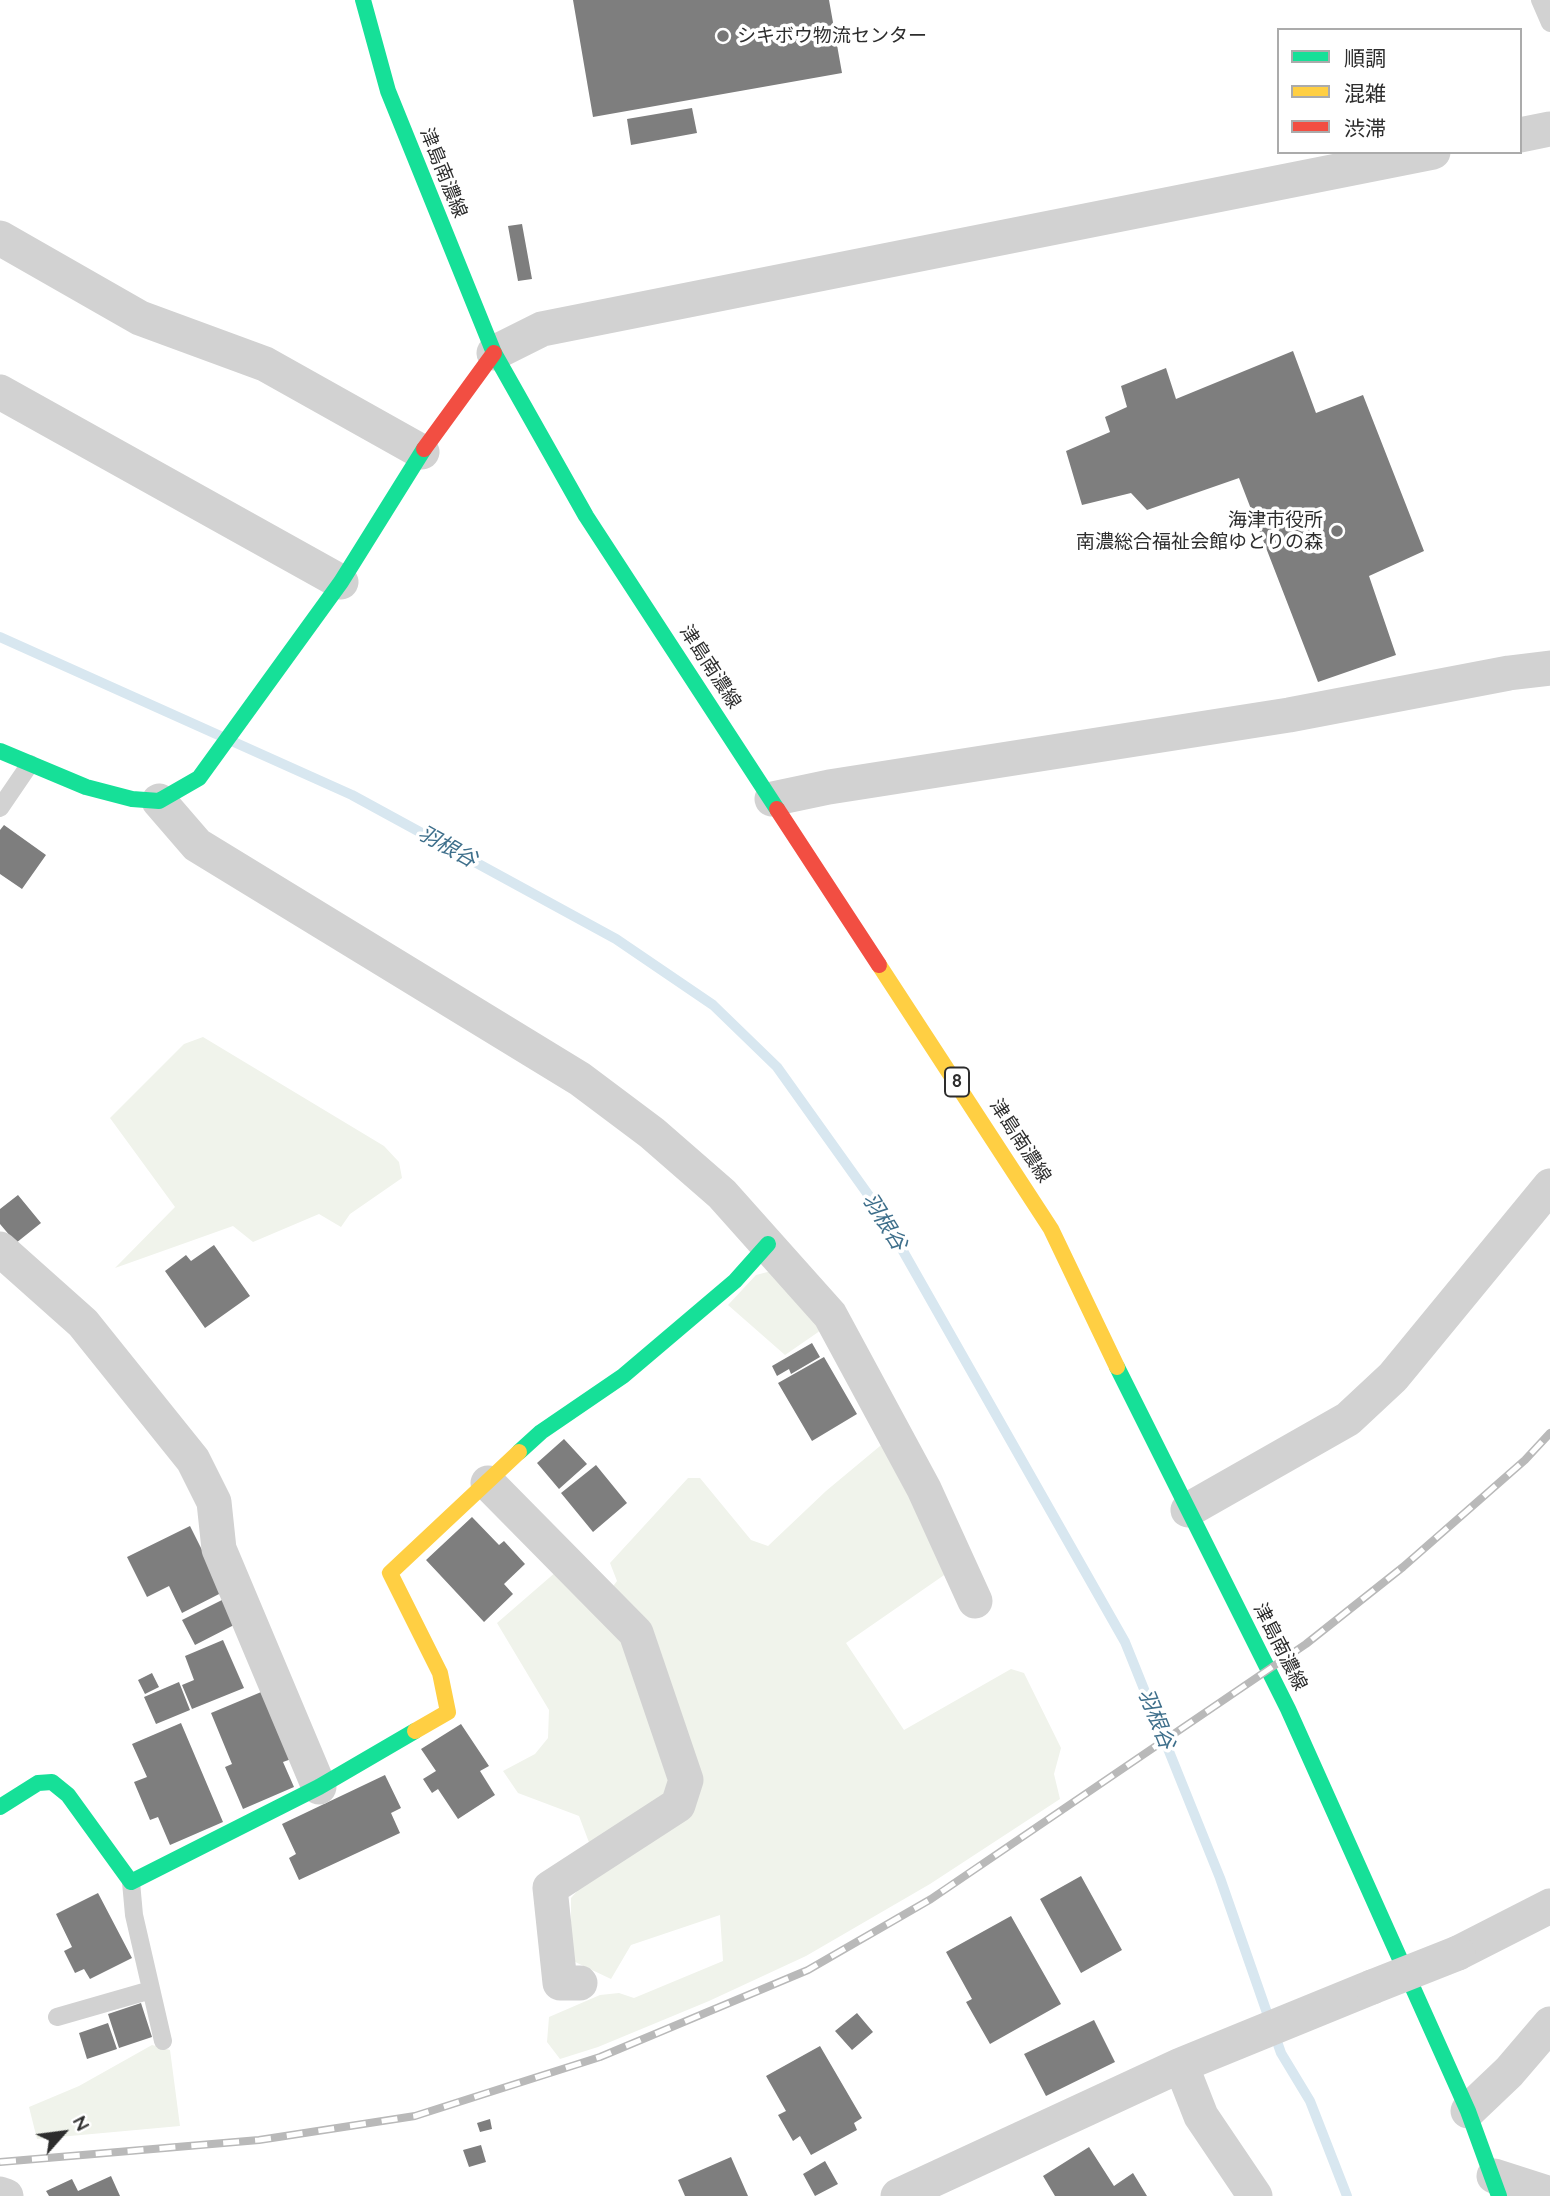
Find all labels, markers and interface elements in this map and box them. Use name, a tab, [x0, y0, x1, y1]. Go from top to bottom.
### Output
place label: シキボウ物流センター	[737, 25, 927, 47]
marker: シキボウ物流センター	[715, 28, 731, 44]
legend	[1277, 28, 1522, 154]
text: 順調	[1344, 45, 1386, 71]
text: 混雑	[1344, 80, 1386, 106]
text: 渋滞	[1344, 115, 1386, 141]
street label: 津島南濃線	[415, 125, 471, 221]
place label: 海津市役所 南濃総合福祉会館ゆとりの森	[1076, 509, 1323, 553]
marker: 海津市役所 南濃総合福祉会館ゆとりの森	[1329, 523, 1345, 539]
street label: 津島南濃線	[675, 621, 745, 713]
water label: 羽根谷	[413, 821, 481, 873]
road number: 8	[945, 1068, 969, 1097]
street label: 津島南濃線	[985, 1095, 1055, 1187]
water label: 羽根谷	[857, 1189, 911, 1255]
street label: 津島南濃線	[1248, 1600, 1312, 1694]
water label: 羽根谷	[1133, 1685, 1179, 1753]
north arrow	[28, 2098, 98, 2168]
text: N	[68, 2111, 95, 2135]

